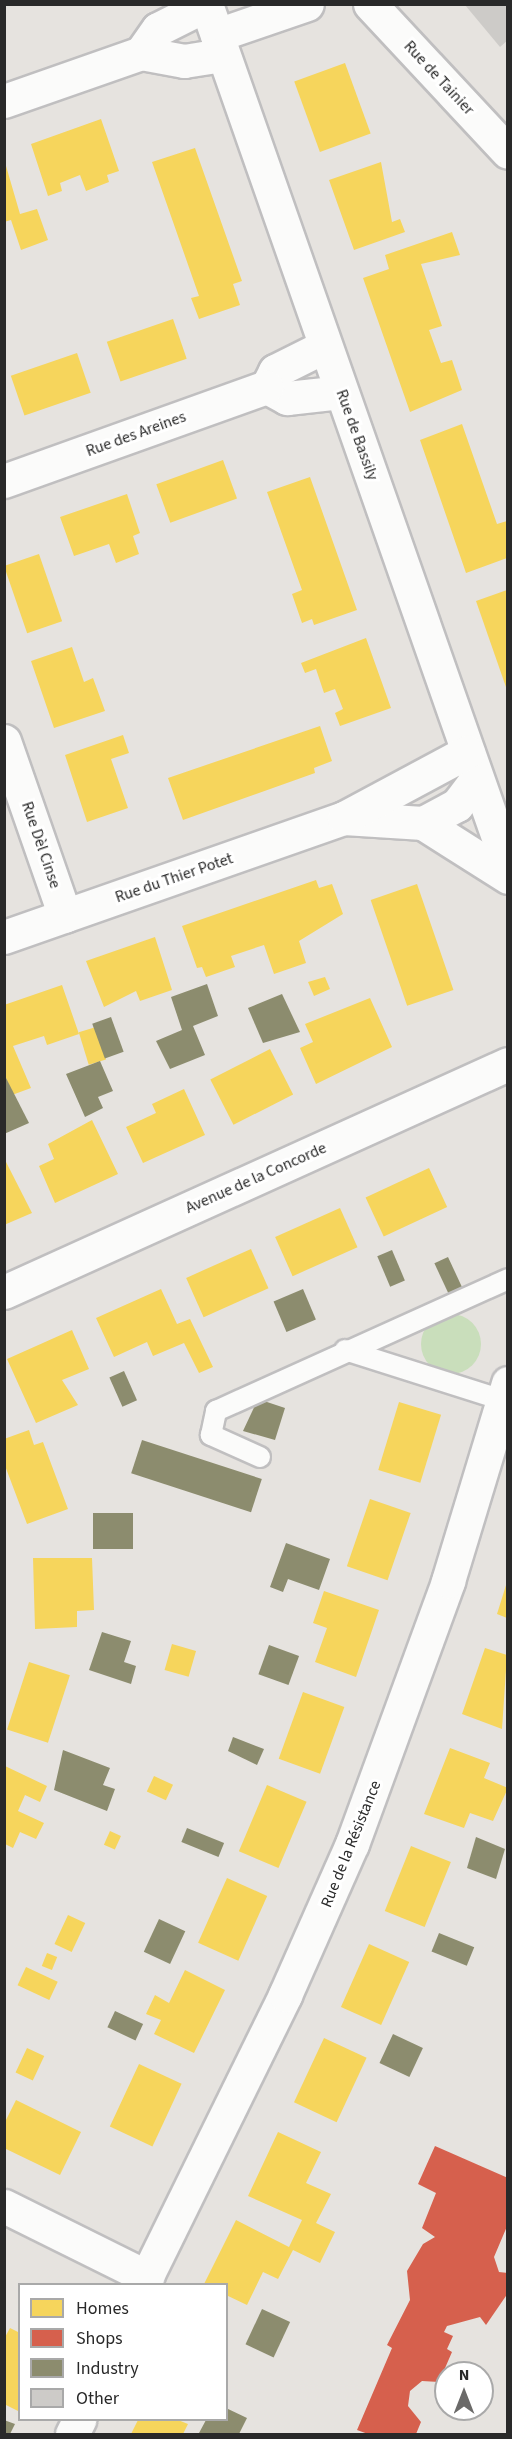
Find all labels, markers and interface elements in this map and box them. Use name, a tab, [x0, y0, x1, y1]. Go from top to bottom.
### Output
street label: Rue de Tainier	[400, 37, 478, 119]
street label: Rue de Bassily	[332, 387, 382, 483]
street label: Rue des Areines	[83, 407, 189, 461]
street label: Rue Dèl Cinse	[17, 799, 65, 891]
street label: Rue du Thier Potet	[113, 849, 235, 907]
street label: Avenue de la Concorde	[183, 1138, 329, 1218]
street label: Rue de la Résistance	[317, 1778, 385, 1910]
legend	[18, 2283, 228, 2421]
text: Homes	[76, 2296, 129, 2321]
text: Shops	[76, 2326, 123, 2351]
text: Industry	[76, 2356, 139, 2381]
north arrow	[434, 2361, 494, 2421]
text: N	[459, 2364, 469, 2386]
text: Other	[76, 2386, 119, 2411]

